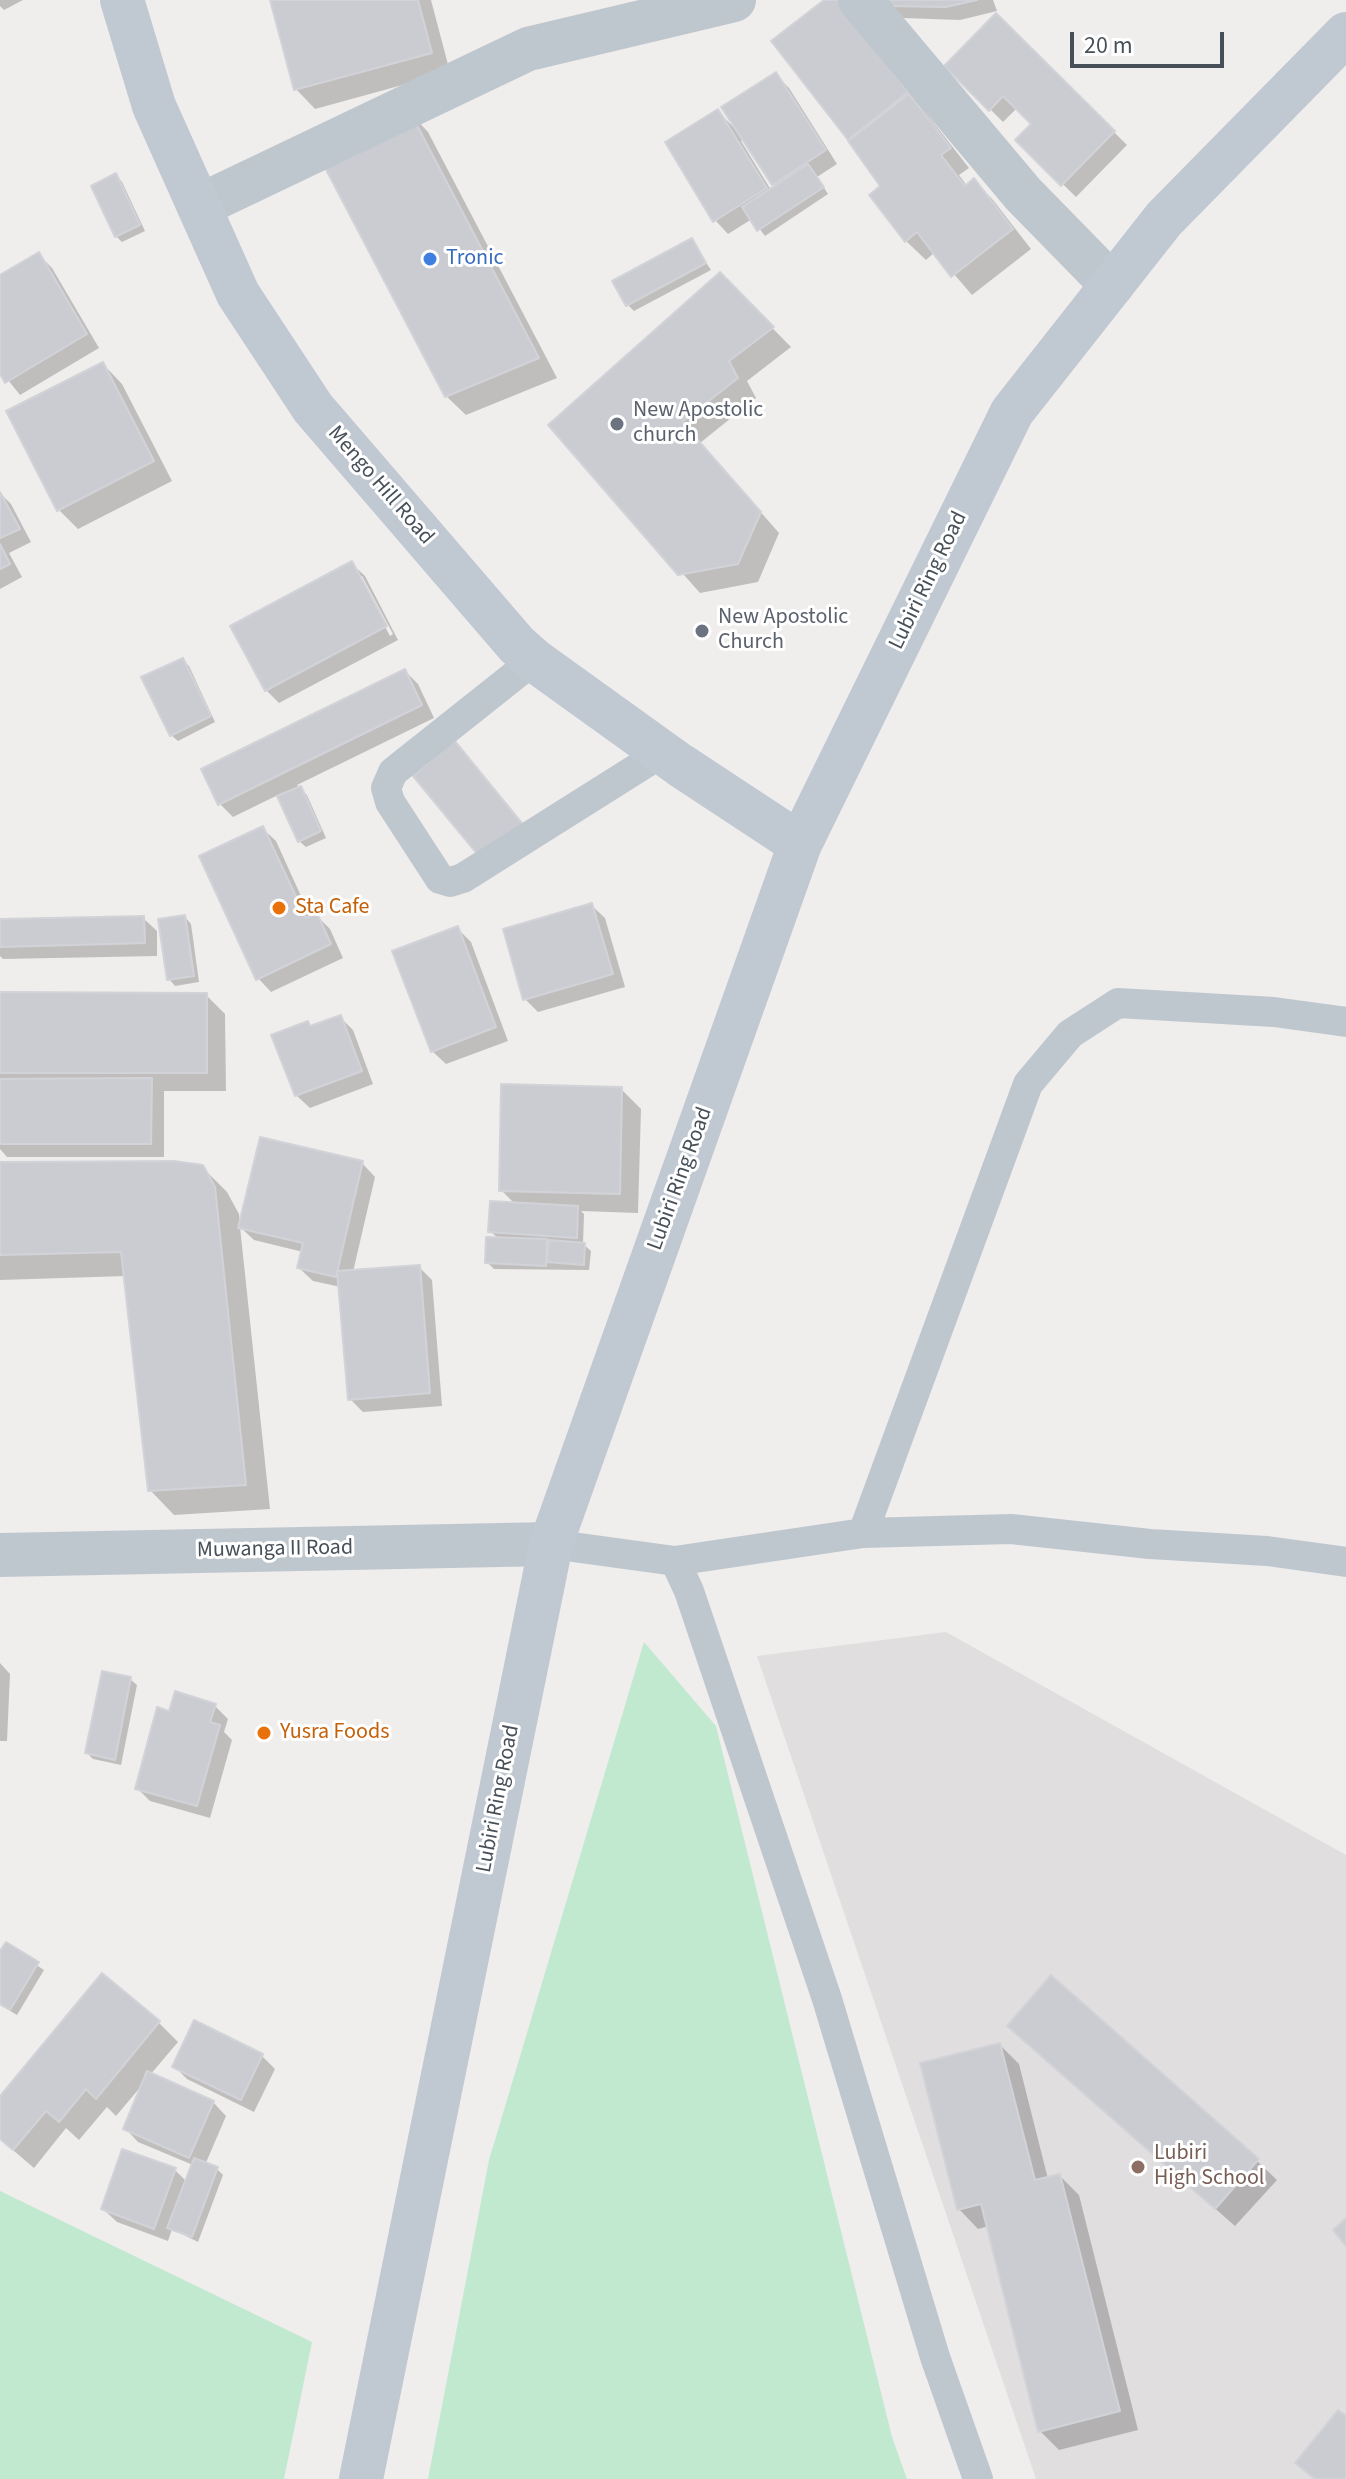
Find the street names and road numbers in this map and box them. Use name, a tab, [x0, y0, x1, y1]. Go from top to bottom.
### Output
street label: Mengo Hill Road	[321, 421, 439, 551]
street label: Lubiri Ring Road	[884, 508, 974, 654]
street label: Lubiri Ring Road	[643, 1104, 719, 1254]
street label: Muwanga II Road	[197, 1535, 353, 1565]
street label: Lubiri Ring Road	[472, 1723, 526, 1875]

